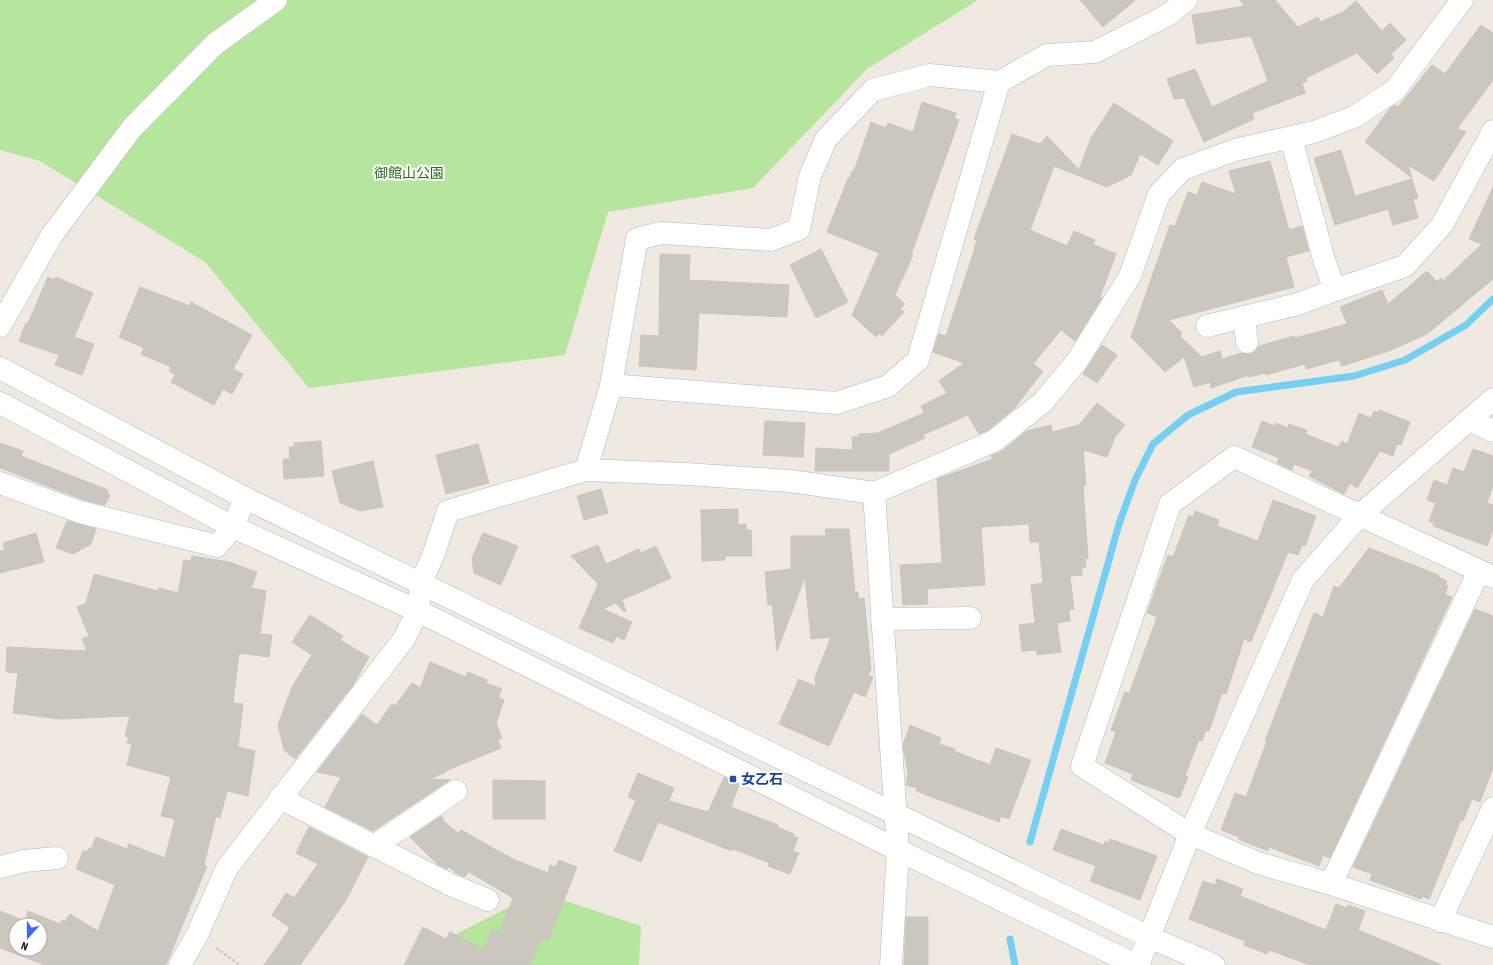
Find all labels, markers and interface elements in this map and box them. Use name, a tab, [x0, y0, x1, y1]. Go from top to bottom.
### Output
park label: 御館山公園	[374, 165, 444, 181]
place label: 女乙石	[741, 771, 783, 787]
marker: 女乙石	[728, 774, 738, 784]
north arrow	[8, 917, 48, 957]
text: N	[19, 940, 30, 953]

